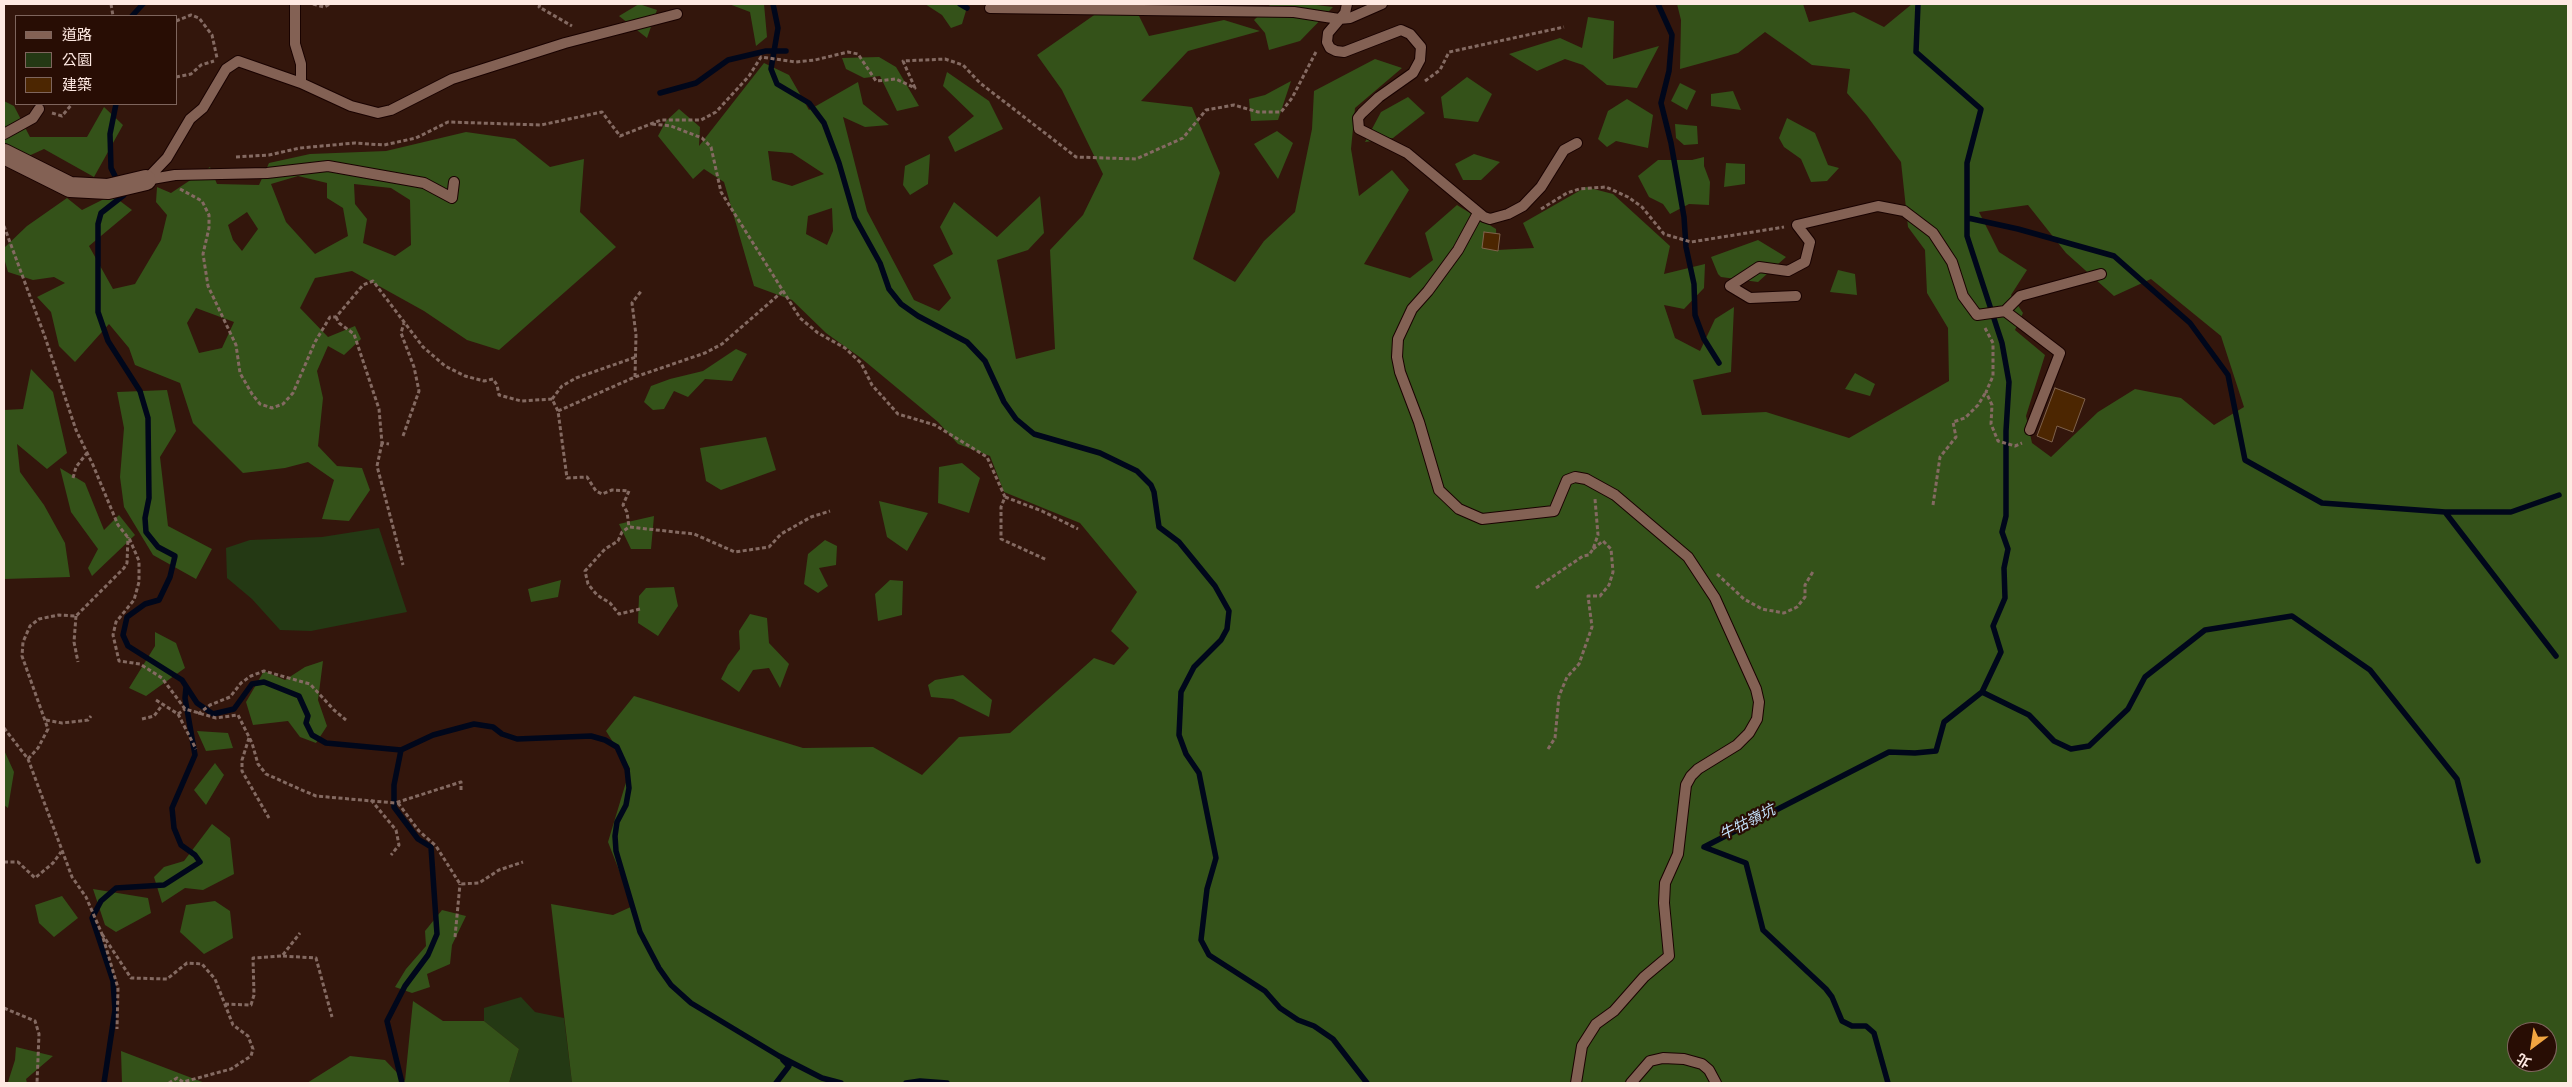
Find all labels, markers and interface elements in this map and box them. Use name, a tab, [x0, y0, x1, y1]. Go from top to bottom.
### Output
legend	[15, 15, 178, 105]
text: 道路	[62, 27, 92, 46]
text: 公園	[62, 52, 92, 71]
text: 建築	[62, 77, 92, 96]
water label: 牛牯嶺坑	[1717, 802, 1779, 846]
north arrow	[2507, 1022, 2557, 1072]
text: 北	[2514, 1049, 2535, 1070]

